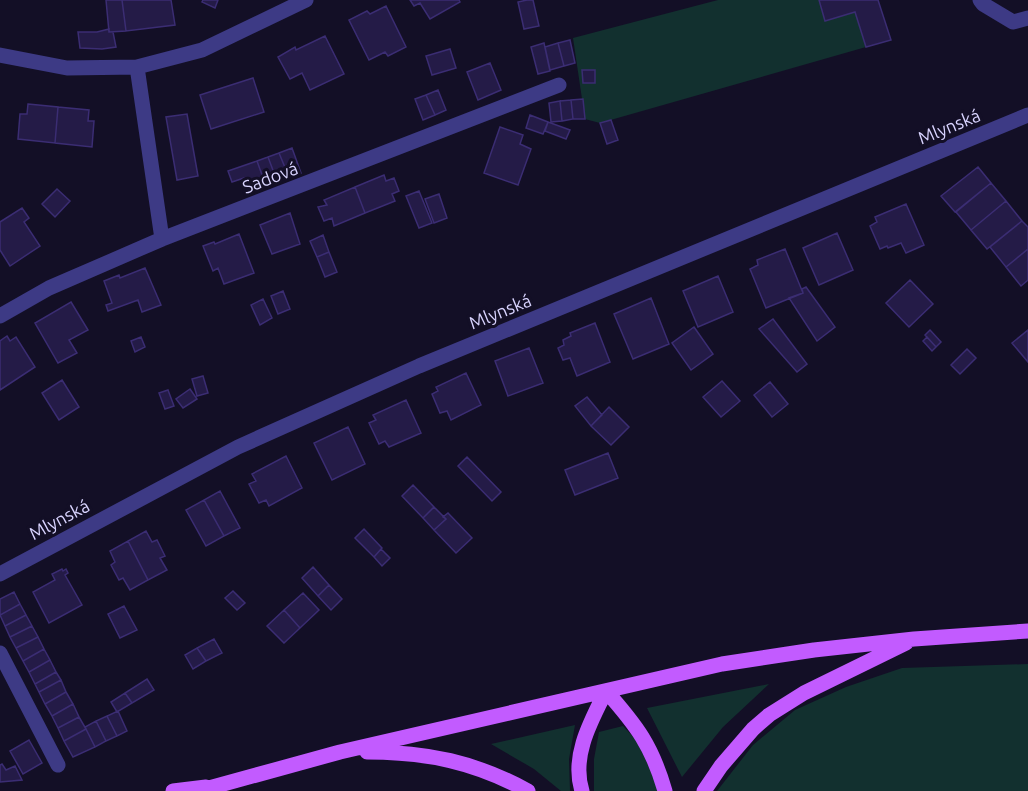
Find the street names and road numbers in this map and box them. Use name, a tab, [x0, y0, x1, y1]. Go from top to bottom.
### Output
street label: Mlynská	[915, 104, 983, 148]
street label: Sadová	[239, 157, 301, 197]
street label: Mlynská	[466, 289, 534, 333]
street label: Mlynská	[25, 495, 93, 543]

